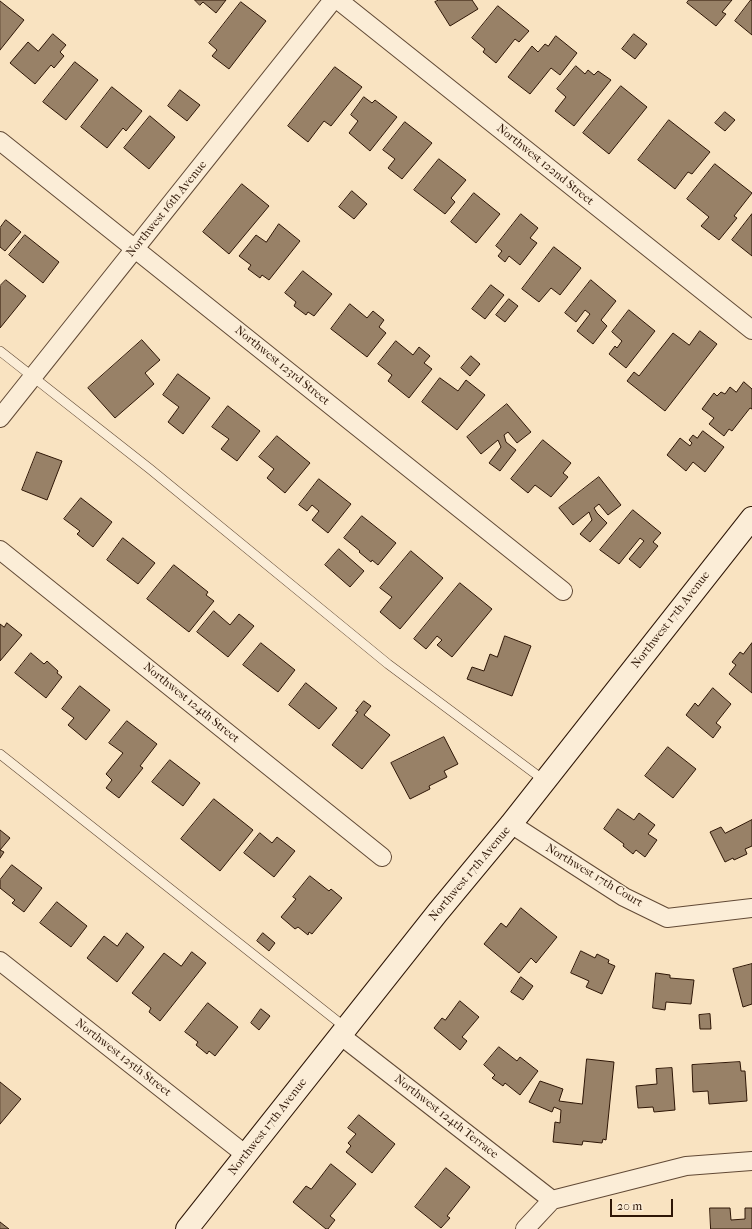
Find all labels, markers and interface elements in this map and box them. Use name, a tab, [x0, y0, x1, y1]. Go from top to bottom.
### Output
street label: Northwest 122nd Street	[493, 121, 597, 209]
street label: Northwest 16th Avenue	[124, 158, 210, 260]
street label: Northwest 123rd Street	[232, 323, 332, 409]
street label: Northwest 17th Avenue	[629, 569, 713, 671]
street label: Northwest 124th Street	[140, 660, 242, 746]
street label: Northwest 17th Avenue	[426, 824, 514, 924]
street label: Northwest 17th Court	[543, 841, 645, 911]
street label: Northwest 125th Street	[72, 1016, 174, 1100]
street label: Northwest 124th Terrace	[391, 1072, 501, 1162]
street label: Northwest 17th Avenue	[226, 1076, 310, 1178]
scale bar	[612, 1191, 675, 1217]
text: 20 m	[617, 1199, 642, 1213]

